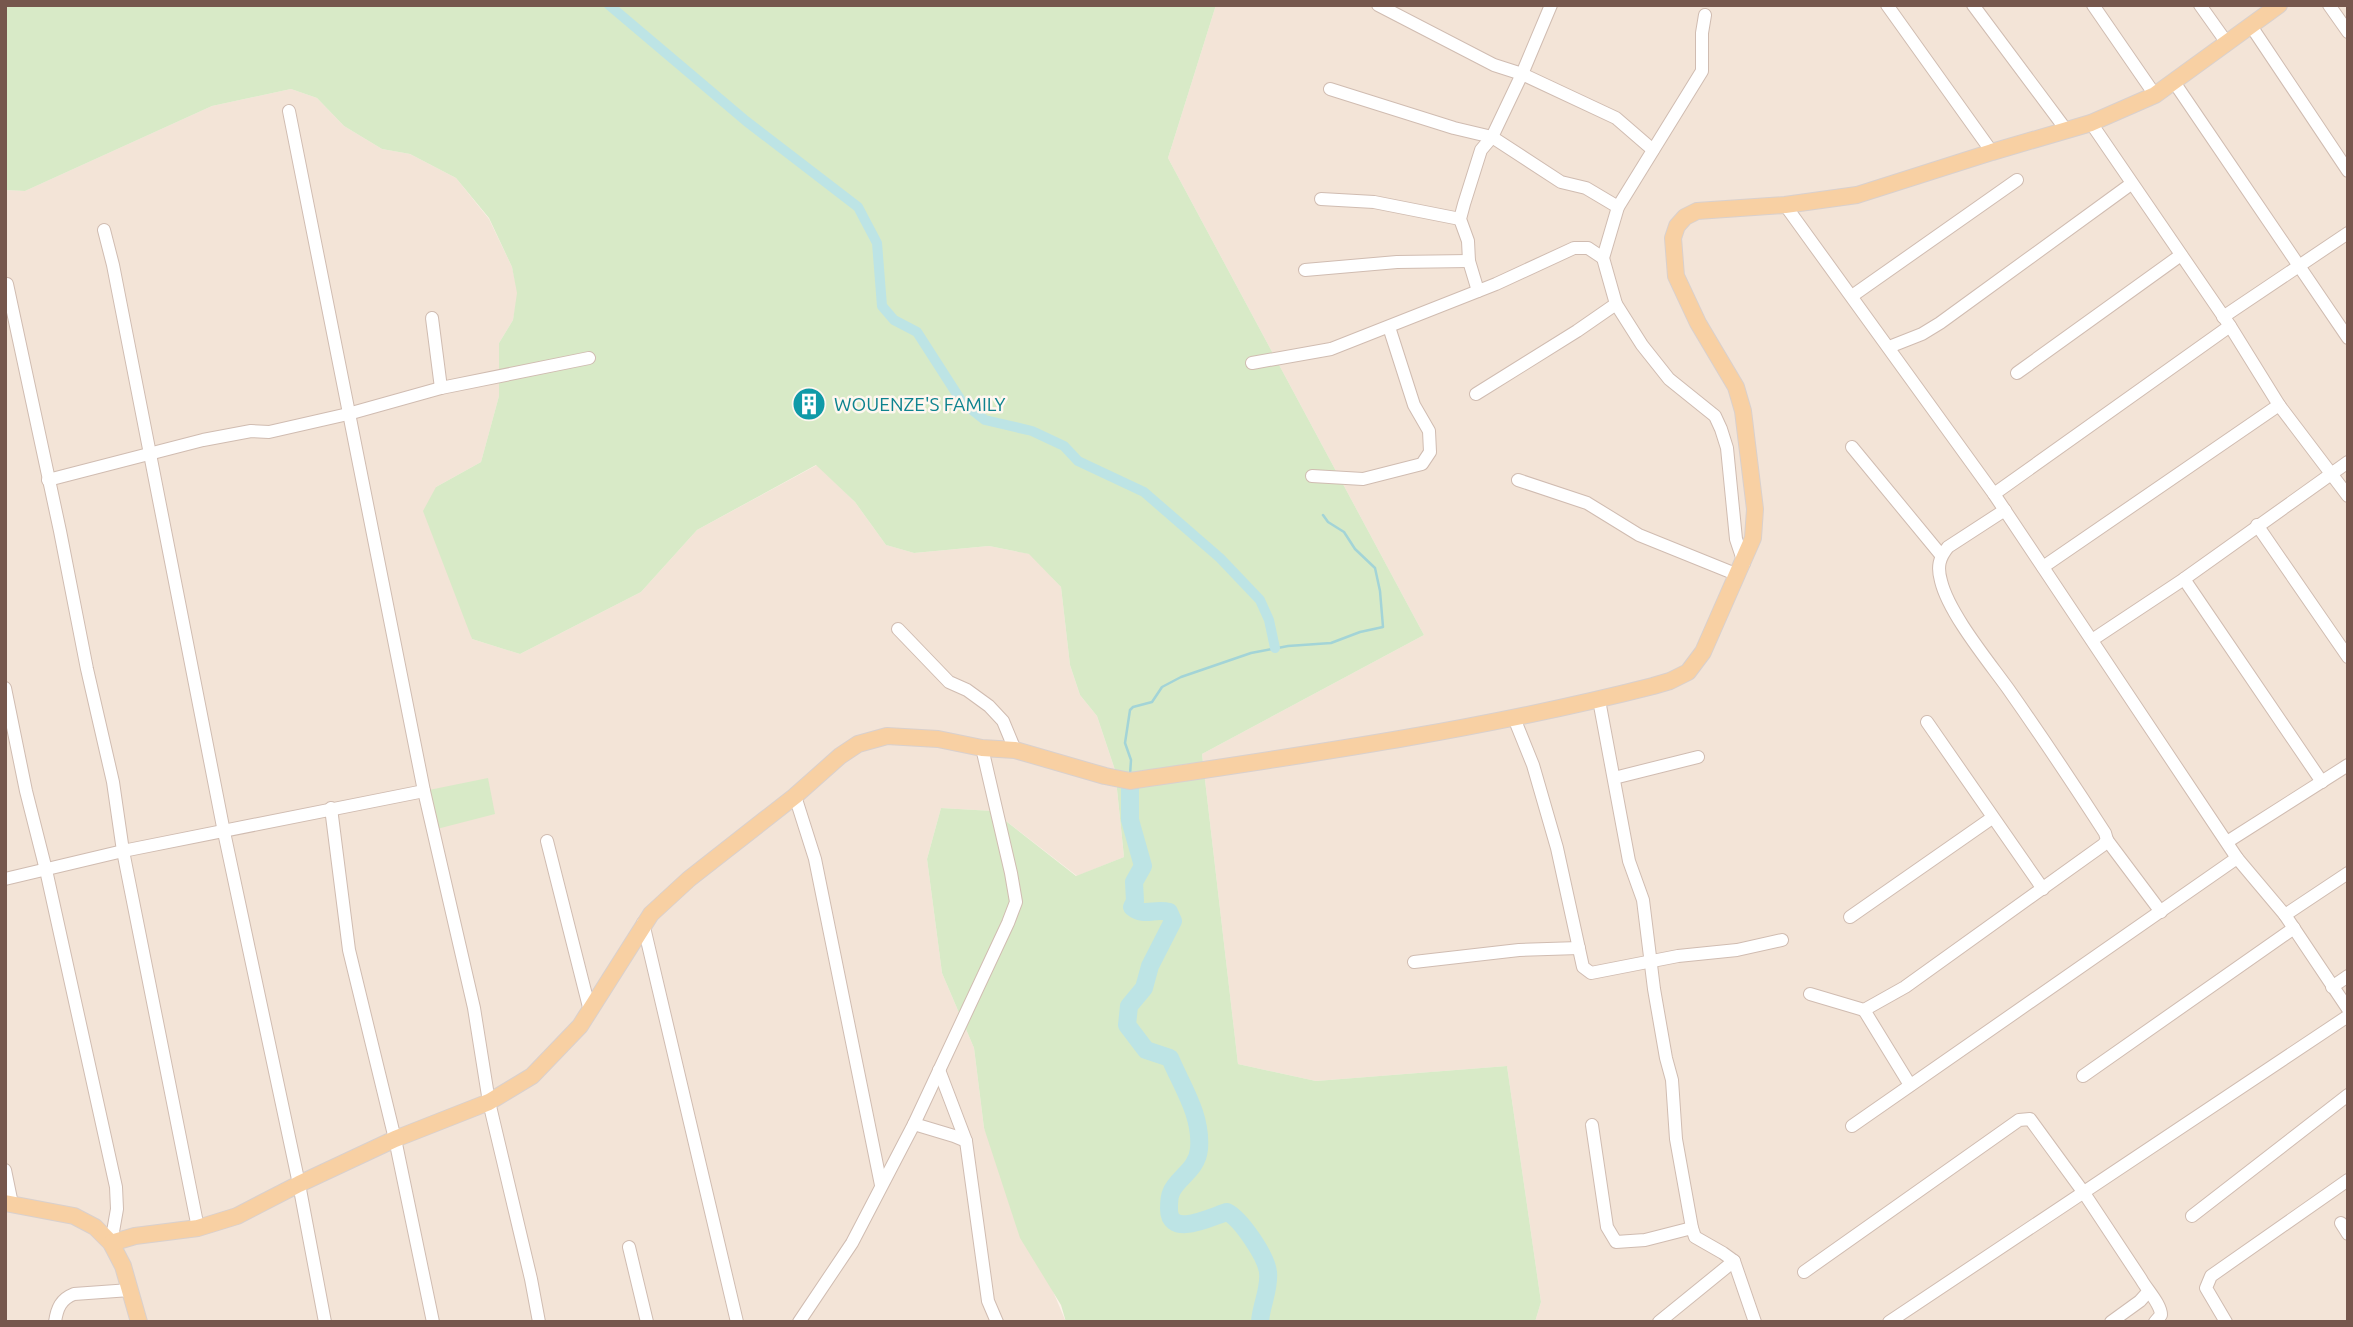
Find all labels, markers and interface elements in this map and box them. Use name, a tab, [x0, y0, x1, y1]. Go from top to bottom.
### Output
building icon: WOUENZE'S FAMILY	[790, 385, 828, 423]
place label: WOUENZE'S FAMILY	[834, 393, 1006, 415]

